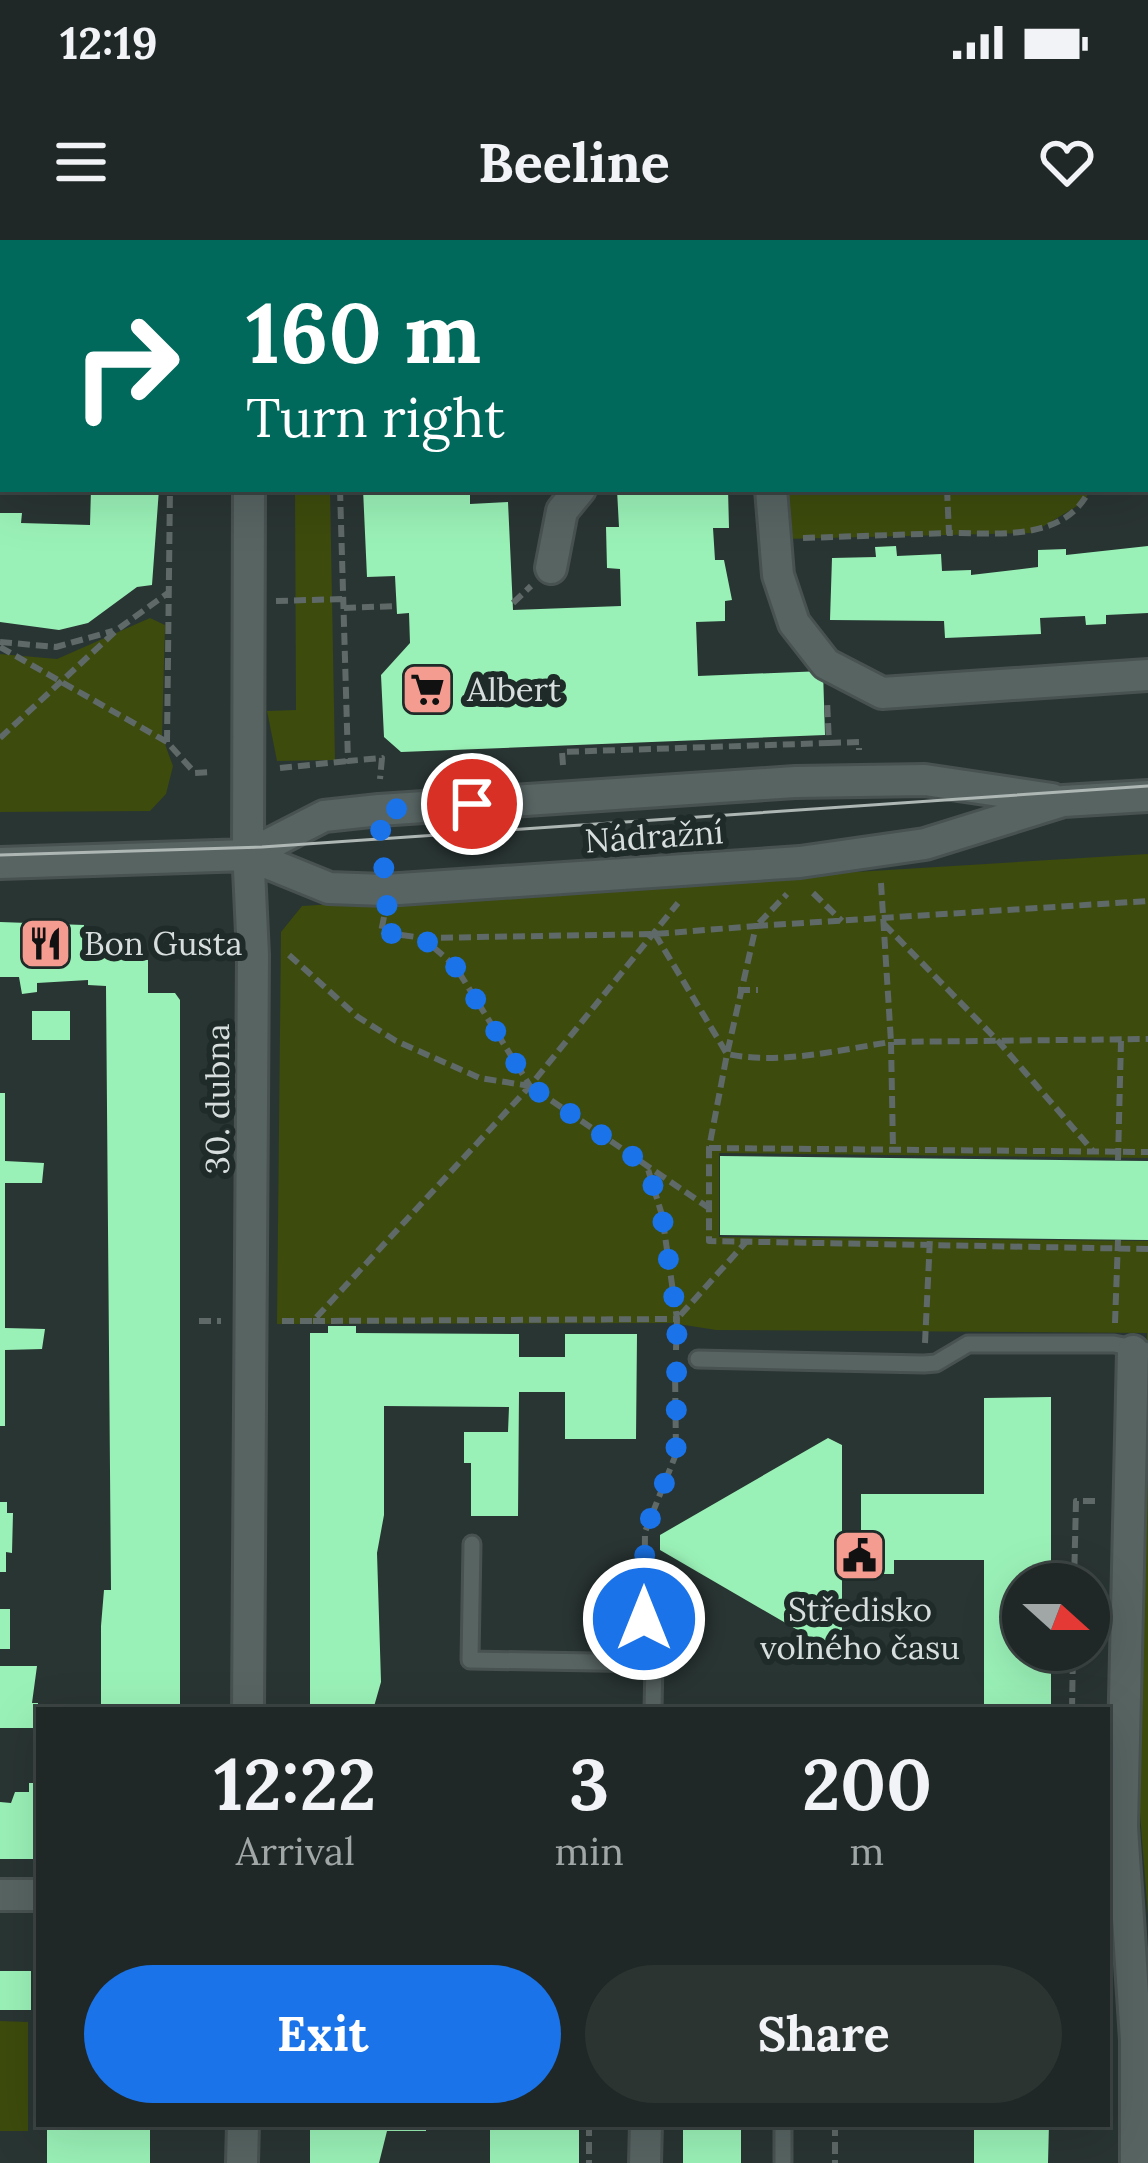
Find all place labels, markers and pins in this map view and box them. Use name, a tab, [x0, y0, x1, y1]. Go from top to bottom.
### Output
supermarket icon: Albert	[400, 661, 456, 717]
place label: Albert	[466, 668, 561, 710]
pin	[421, 753, 523, 855]
restaurant icon: Bon Gusta	[17, 915, 73, 971]
place label: Bon Gusta	[84, 922, 242, 964]
public building icon: Středisko volného času	[832, 1527, 888, 1583]
place label: Středisko volného času	[760, 1588, 960, 1668]

